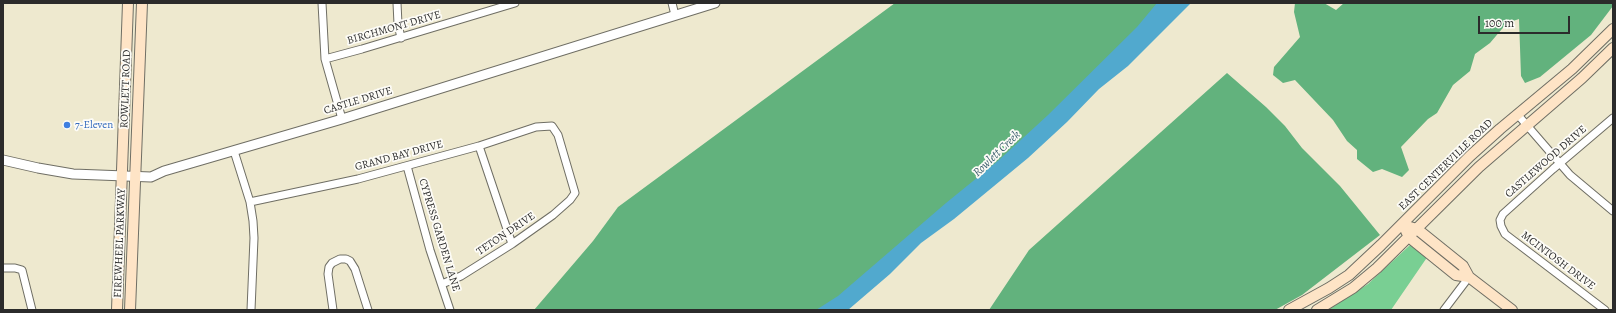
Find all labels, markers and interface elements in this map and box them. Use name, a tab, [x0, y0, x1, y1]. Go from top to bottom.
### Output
street label: BIRCHMONT DRIVE	[346, 8, 442, 48]
scale bar	[1480, 8, 1572, 34]
text: 100 m	[1485, 15, 1514, 31]
street label: ROWLETT ROAD	[118, 50, 134, 128]
street label: CASTLE DRIVE	[322, 84, 394, 118]
street label: EAST CENTERVILLE ROAD	[1396, 117, 1496, 213]
place label: 7-Eleven	[75, 118, 113, 132]
marker: 7-Eleven	[62, 120, 72, 130]
street label: CASTLEWOOD DRIVE	[1503, 123, 1589, 201]
water label: Rowlett Creek	[970, 128, 1024, 180]
street label: GRAND BAY DRIVE	[354, 138, 444, 174]
street label: CYPRESS GARDEN LANE	[416, 177, 462, 293]
street label: FIREWHEEL PARKWAY	[111, 188, 129, 298]
street label: TETON DRIVE	[474, 210, 538, 258]
street label: MCINTOSH DRIVE	[1518, 229, 1598, 293]

